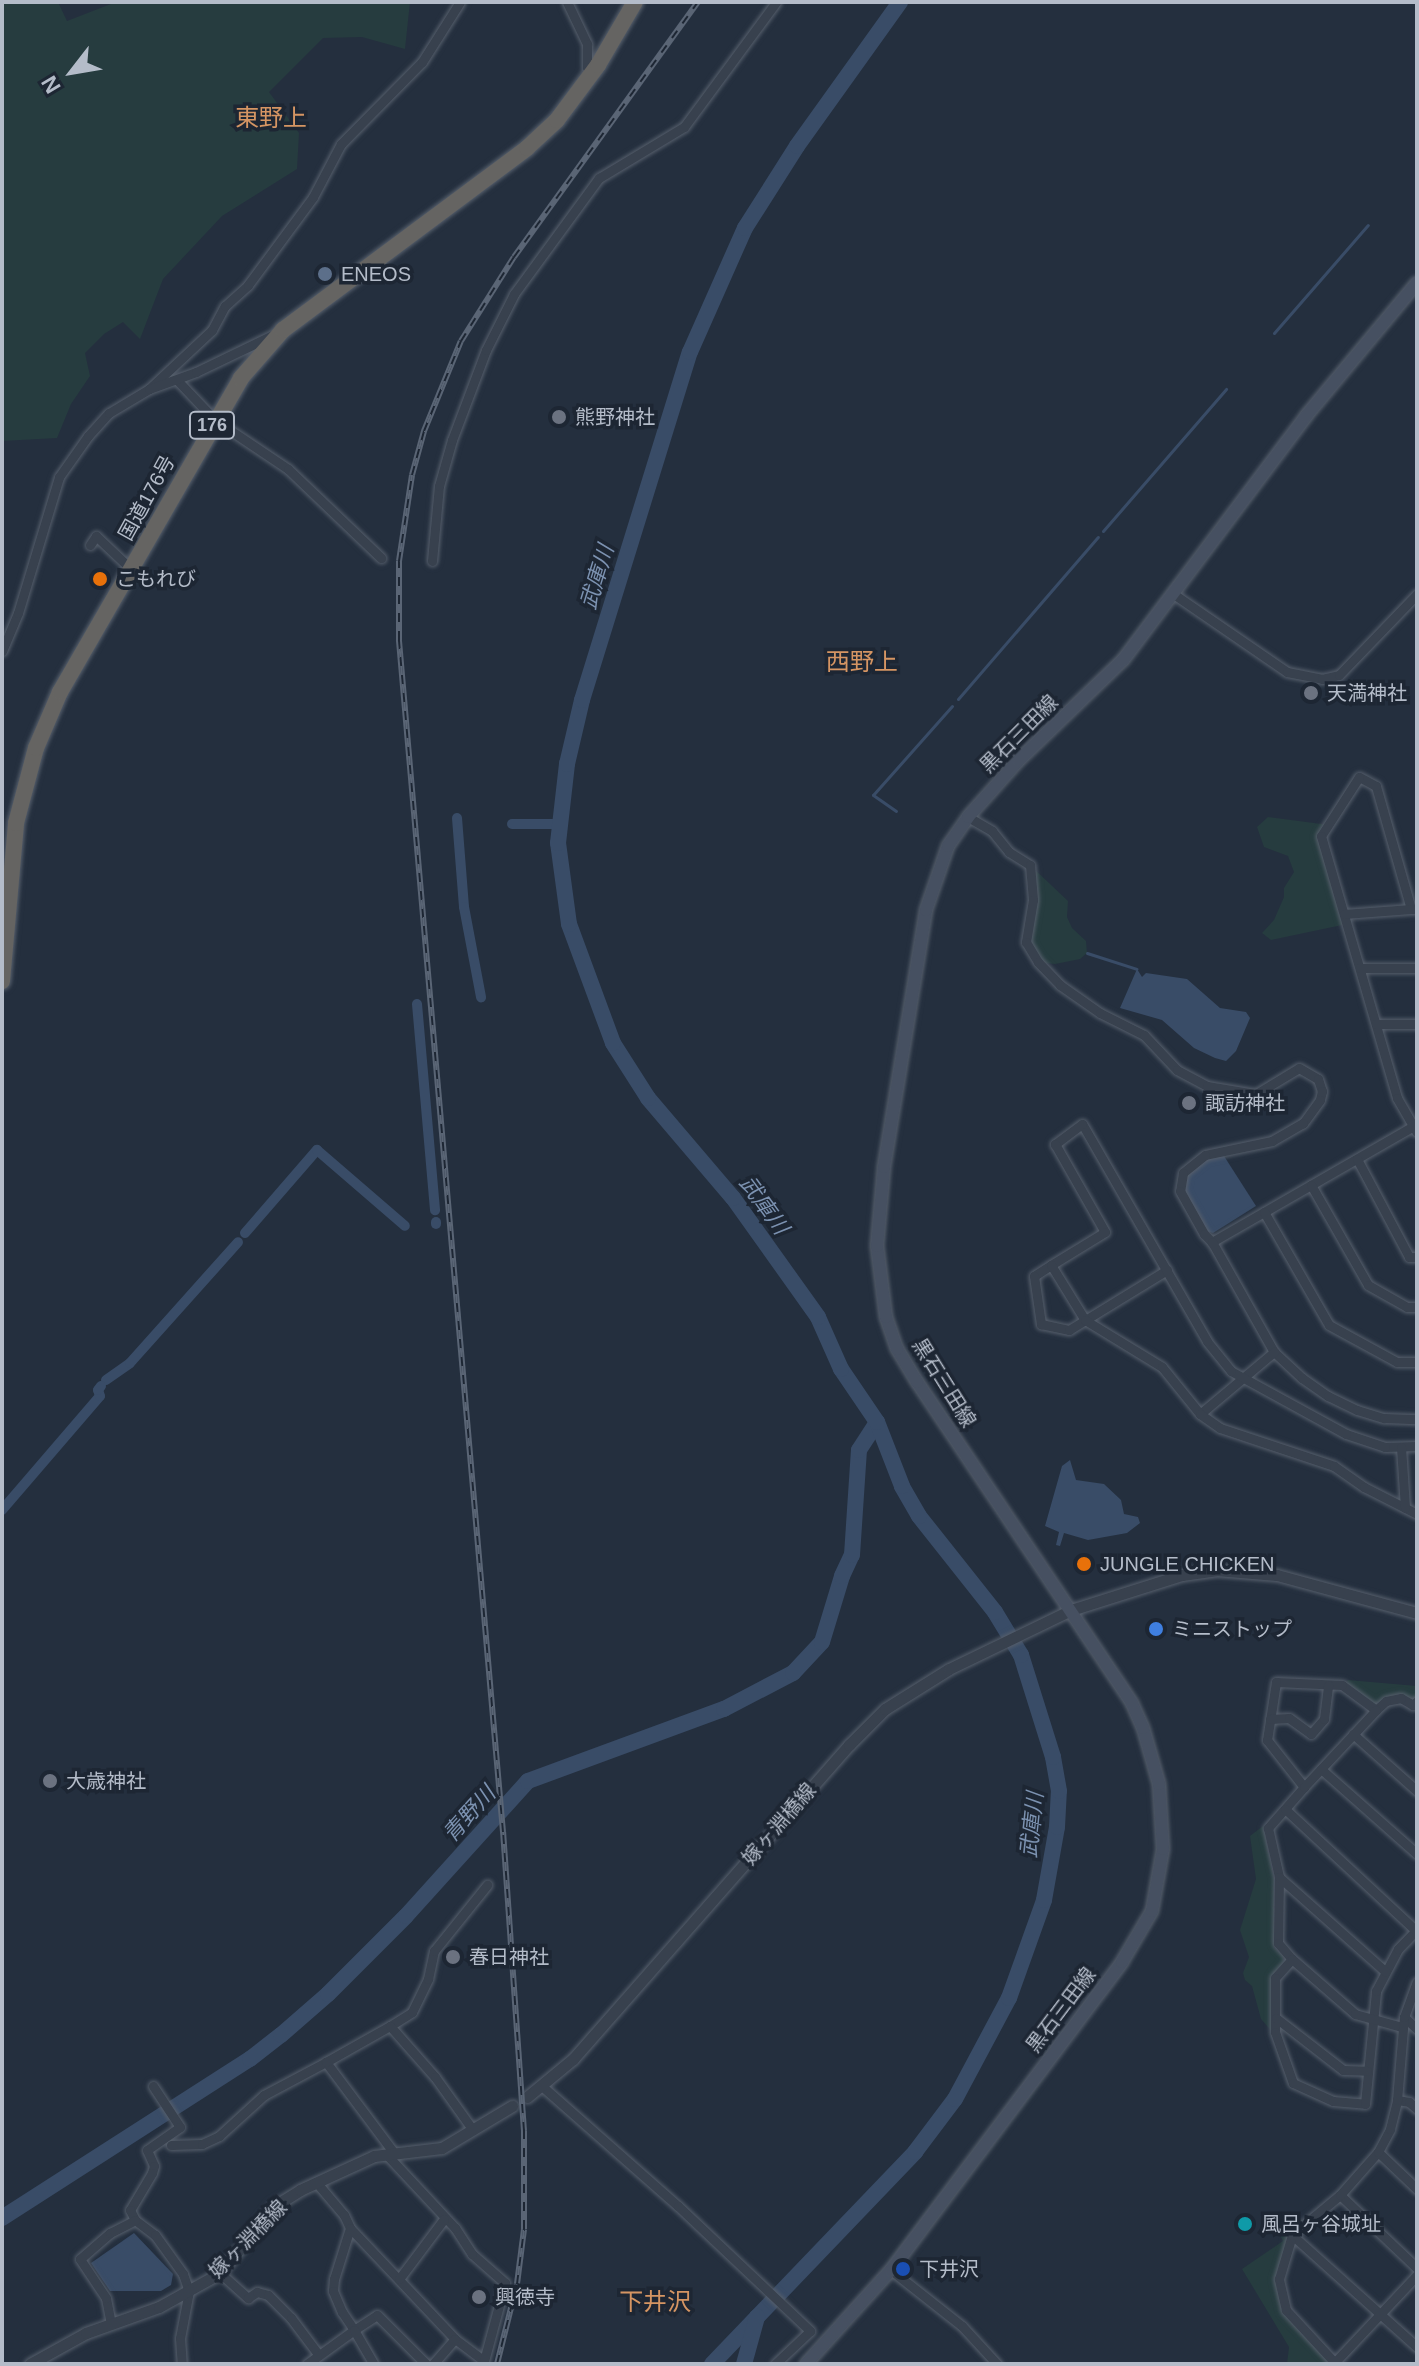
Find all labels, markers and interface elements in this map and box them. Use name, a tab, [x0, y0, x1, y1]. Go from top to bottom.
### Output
north arrow	[32, 32, 112, 112]
text: N	[36, 71, 66, 98]
district label: 東野上	[235, 104, 307, 132]
place label: ENEOS	[341, 262, 411, 286]
marker: ENEOS	[316, 265, 334, 283]
place label: 熊野神社	[575, 405, 655, 429]
marker: 熊野神社	[550, 408, 568, 426]
road number: 176	[188, 411, 236, 439]
street label: 国道176号	[114, 451, 180, 545]
water label: 武庫川	[575, 542, 619, 612]
place label: こもれび	[116, 567, 196, 591]
marker: こもれび	[91, 570, 109, 588]
district label: 西野上	[826, 648, 898, 676]
place label: 天満神社	[1327, 681, 1407, 705]
marker: 天満神社	[1302, 684, 1320, 702]
street label: 黒石三田線	[975, 690, 1063, 778]
place label: 諏訪神社	[1205, 1091, 1285, 1115]
marker: 諏訪神社	[1180, 1094, 1198, 1112]
water label: 武庫川	[734, 1171, 794, 1239]
street label: 黒石三田線	[907, 1334, 981, 1432]
place label: JUNGLE CHICKEN	[1100, 1552, 1274, 1576]
marker: JUNGLE CHICKEN	[1075, 1555, 1093, 1573]
place label: ミニストップ	[1172, 1617, 1292, 1641]
marker: ミニストップ	[1147, 1620, 1165, 1638]
place label: 大歳神社	[66, 1769, 146, 1793]
marker: 大歳神社	[41, 1772, 59, 1790]
street label: 嫁ヶ淵橋線	[737, 1778, 821, 1870]
water label: 青野川	[437, 1781, 501, 1847]
water label: 武庫川	[1015, 1791, 1049, 1859]
place label: 春日神社	[469, 1945, 549, 1969]
marker: 春日神社	[444, 1948, 462, 1966]
street label: 黒石三田線	[1021, 1963, 1101, 2057]
street label: 嫁ヶ淵橋線	[204, 2195, 292, 2283]
place label: 風呂ヶ谷城址	[1261, 2212, 1381, 2236]
marker: 風呂ヶ谷城址	[1236, 2215, 1254, 2233]
place label: 下井沢	[919, 2257, 979, 2281]
marker: 下井沢	[894, 2260, 912, 2278]
place label: 興徳寺	[495, 2285, 555, 2309]
marker: 興徳寺	[470, 2288, 488, 2306]
district label: 下井沢	[619, 2288, 691, 2316]

